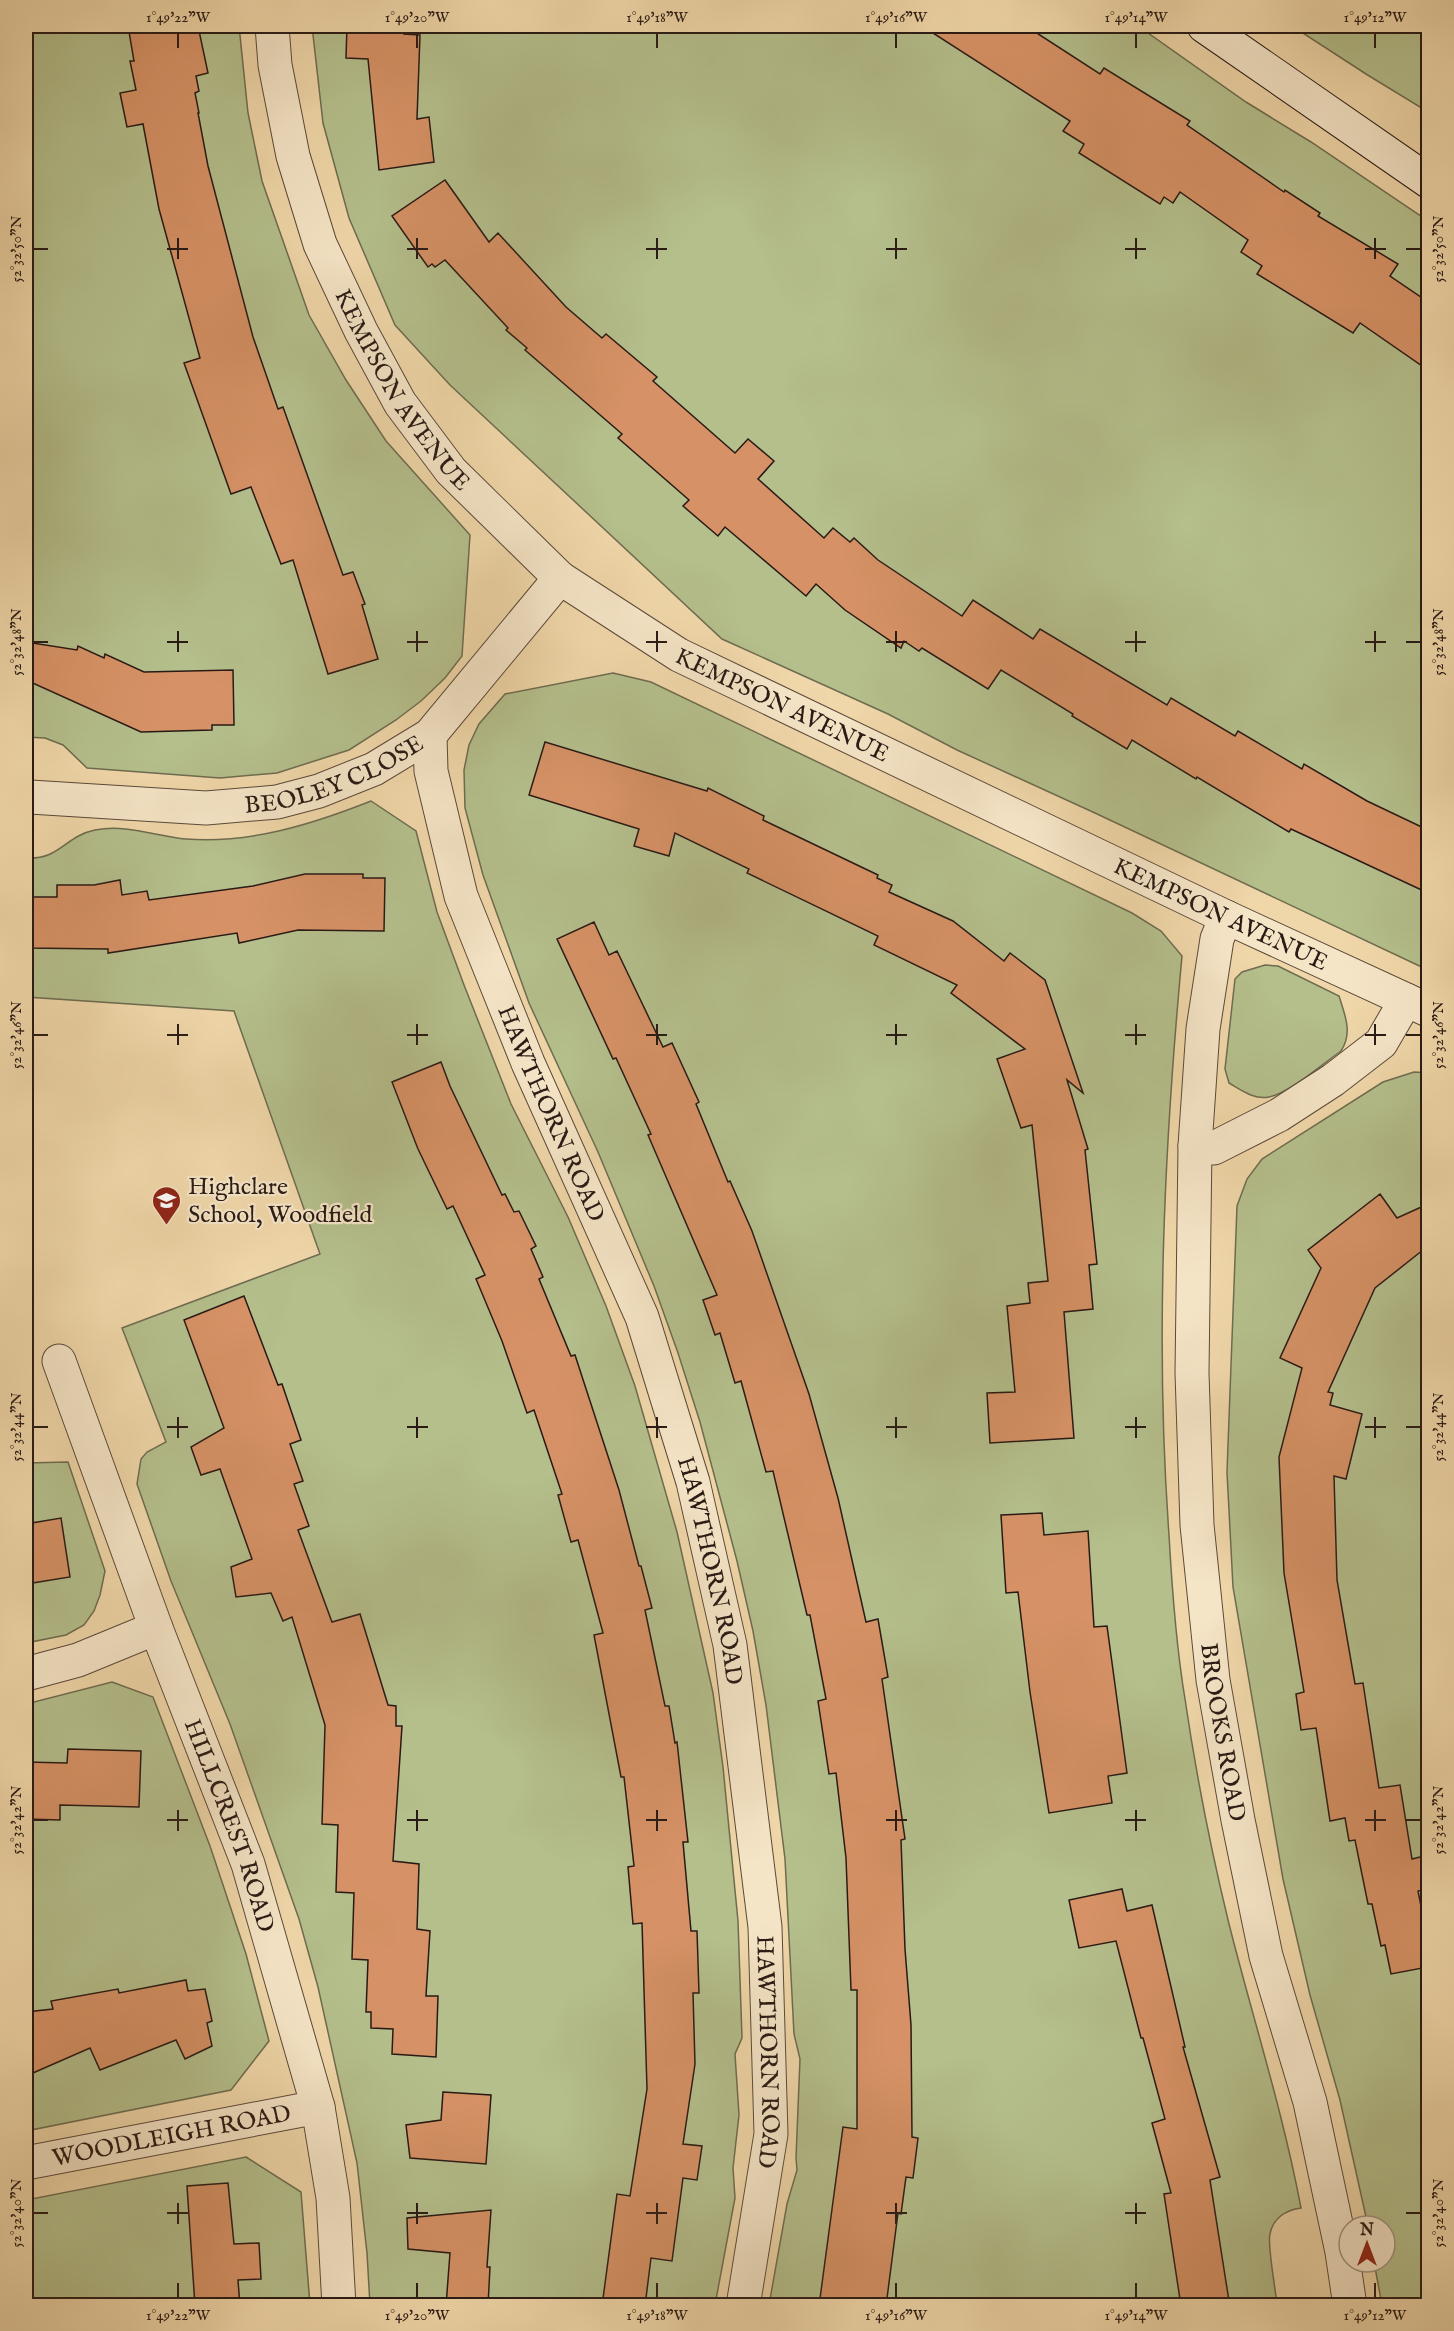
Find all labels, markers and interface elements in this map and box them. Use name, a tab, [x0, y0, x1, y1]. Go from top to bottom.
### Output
text: 1°49'22"W	[146, 8, 211, 27]
text: 1°49'20"W	[385, 8, 450, 27]
text: 1°49'18"W	[626, 8, 688, 27]
text: 1°49'16"W	[865, 8, 928, 27]
text: 1°49'14"W	[1104, 8, 1168, 27]
text: 1°49'12"W	[1344, 8, 1407, 27]
text: 52°32'50"N	[7, 215, 26, 283]
text: 52°32'50"N	[1429, 215, 1448, 283]
street label: KEMPSON AVENUE	[326, 284, 476, 498]
text: 52°32'48"N	[7, 608, 26, 676]
text: 52°32'48"N	[1429, 608, 1448, 676]
street label: KEMPSON AVENUE	[670, 641, 894, 770]
street label: BEOLEY CLOSE	[243, 729, 430, 822]
street label: KEMPSON AVENUE	[1108, 851, 1333, 979]
text: 52°32'46"N	[7, 1001, 26, 1069]
street label: HAWTHORN ROAD	[489, 1001, 611, 1227]
text: 52°32'46"N	[1429, 1001, 1448, 1069]
place label: Highclare School, Woodfield	[188, 1172, 372, 1231]
school or university icon: Highclare School, Woodfield	[151, 1184, 183, 1226]
text: 52°32'44"N	[7, 1392, 26, 1462]
text: 52°32'44"N	[1429, 1392, 1448, 1462]
street label: HAWTHORN ROAD	[669, 1453, 749, 1687]
street label: BROOKS ROAD	[1192, 1641, 1252, 1824]
street label: HILLCREST ROAD	[176, 1715, 281, 1936]
text: 52°32'42"N	[7, 1786, 26, 1854]
text: 52°32'42"N	[1429, 1786, 1448, 1854]
street label: HAWTHORN ROAD	[748, 1935, 785, 2170]
street label: WOODLEIGH ROAD	[50, 2099, 294, 2175]
text: 52°32'40"N	[7, 2178, 26, 2248]
text: 52°32'40"N	[1429, 2178, 1448, 2248]
north arrow	[1337, 2214, 1397, 2274]
text: N	[1359, 2221, 1374, 2241]
text: 1°49'22"W	[146, 2306, 211, 2325]
text: 1°49'20"W	[385, 2306, 450, 2325]
text: 1°49'18"W	[626, 2306, 688, 2325]
text: 1°49'16"W	[865, 2306, 928, 2325]
text: 1°49'14"W	[1104, 2306, 1168, 2325]
text: 1°49'12"W	[1344, 2306, 1407, 2325]

